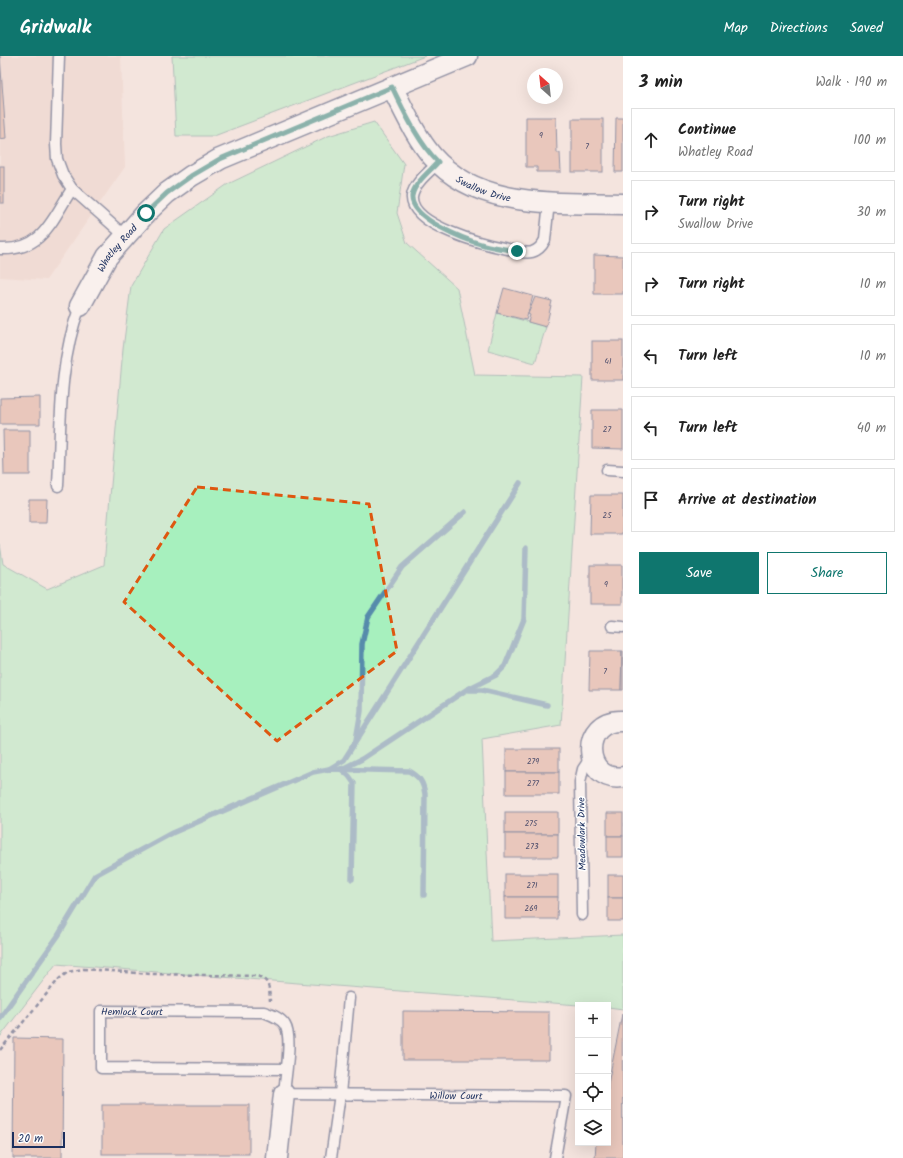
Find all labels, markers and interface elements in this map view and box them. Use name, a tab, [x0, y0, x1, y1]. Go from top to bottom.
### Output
text: Gridwalk	[20, 13, 91, 43]
text: Map	[723, 17, 748, 39]
text: Directions	[770, 17, 828, 39]
text: Saved	[850, 17, 883, 39]
north arrow	[527, 68, 563, 104]
text: 3 min	[639, 69, 683, 96]
text: Walk · 190 m	[815, 72, 887, 93]
text: Continue	[678, 118, 736, 142]
house number: 9	[539, 129, 543, 142]
icon: ahead	[640, 129, 662, 151]
text: 100 m	[853, 130, 886, 151]
house number: 7	[585, 140, 589, 153]
text: Whatley Road	[678, 142, 753, 163]
street label: Swallow Drive	[452, 172, 513, 207]
text: Turn right	[678, 190, 745, 214]
icon: right	[640, 201, 662, 223]
text: 30 m	[857, 202, 886, 223]
route start	[137, 204, 155, 222]
text: Swallow Drive	[678, 214, 753, 235]
street label: Whatley Road	[93, 220, 142, 275]
route end	[508, 242, 526, 260]
text: Turn right	[678, 272, 745, 296]
icon: right	[640, 273, 662, 295]
text: 10 m	[860, 274, 886, 295]
text: Turn left	[678, 344, 738, 368]
icon: left	[640, 345, 662, 367]
text: 10 m	[860, 346, 886, 367]
house number: 41	[605, 355, 612, 368]
text: Turn left	[678, 416, 738, 440]
icon: left	[640, 417, 662, 439]
text: 40 m	[857, 418, 886, 439]
house number: 27	[603, 423, 611, 436]
text: Arrive at destination	[678, 488, 817, 512]
icon: arrive	[640, 489, 662, 511]
house number: 25	[603, 509, 612, 522]
button: Save	[639, 552, 759, 594]
button: Share	[767, 552, 887, 594]
house number: 9	[604, 578, 608, 591]
house number: 7	[603, 665, 607, 678]
house number: 279	[527, 755, 539, 768]
house number: 277	[527, 777, 539, 790]
street label: Meadowlark Drive	[573, 797, 591, 871]
house number: 275	[525, 817, 538, 830]
house number: 273	[526, 840, 539, 853]
house number: 271	[527, 879, 538, 892]
house number: 269	[525, 902, 538, 915]
map controls	[575, 1002, 611, 1146]
button: +	[575, 1002, 611, 1038]
street label: Hemlock Court	[101, 1004, 163, 1020]
button: −	[575, 1038, 611, 1074]
button: locate	[575, 1074, 611, 1110]
street label: Willow Court	[430, 1088, 483, 1104]
button: layers	[575, 1110, 611, 1146]
scale bar	[12, 1130, 65, 1149]
text: 20 m	[18, 1130, 43, 1148]

